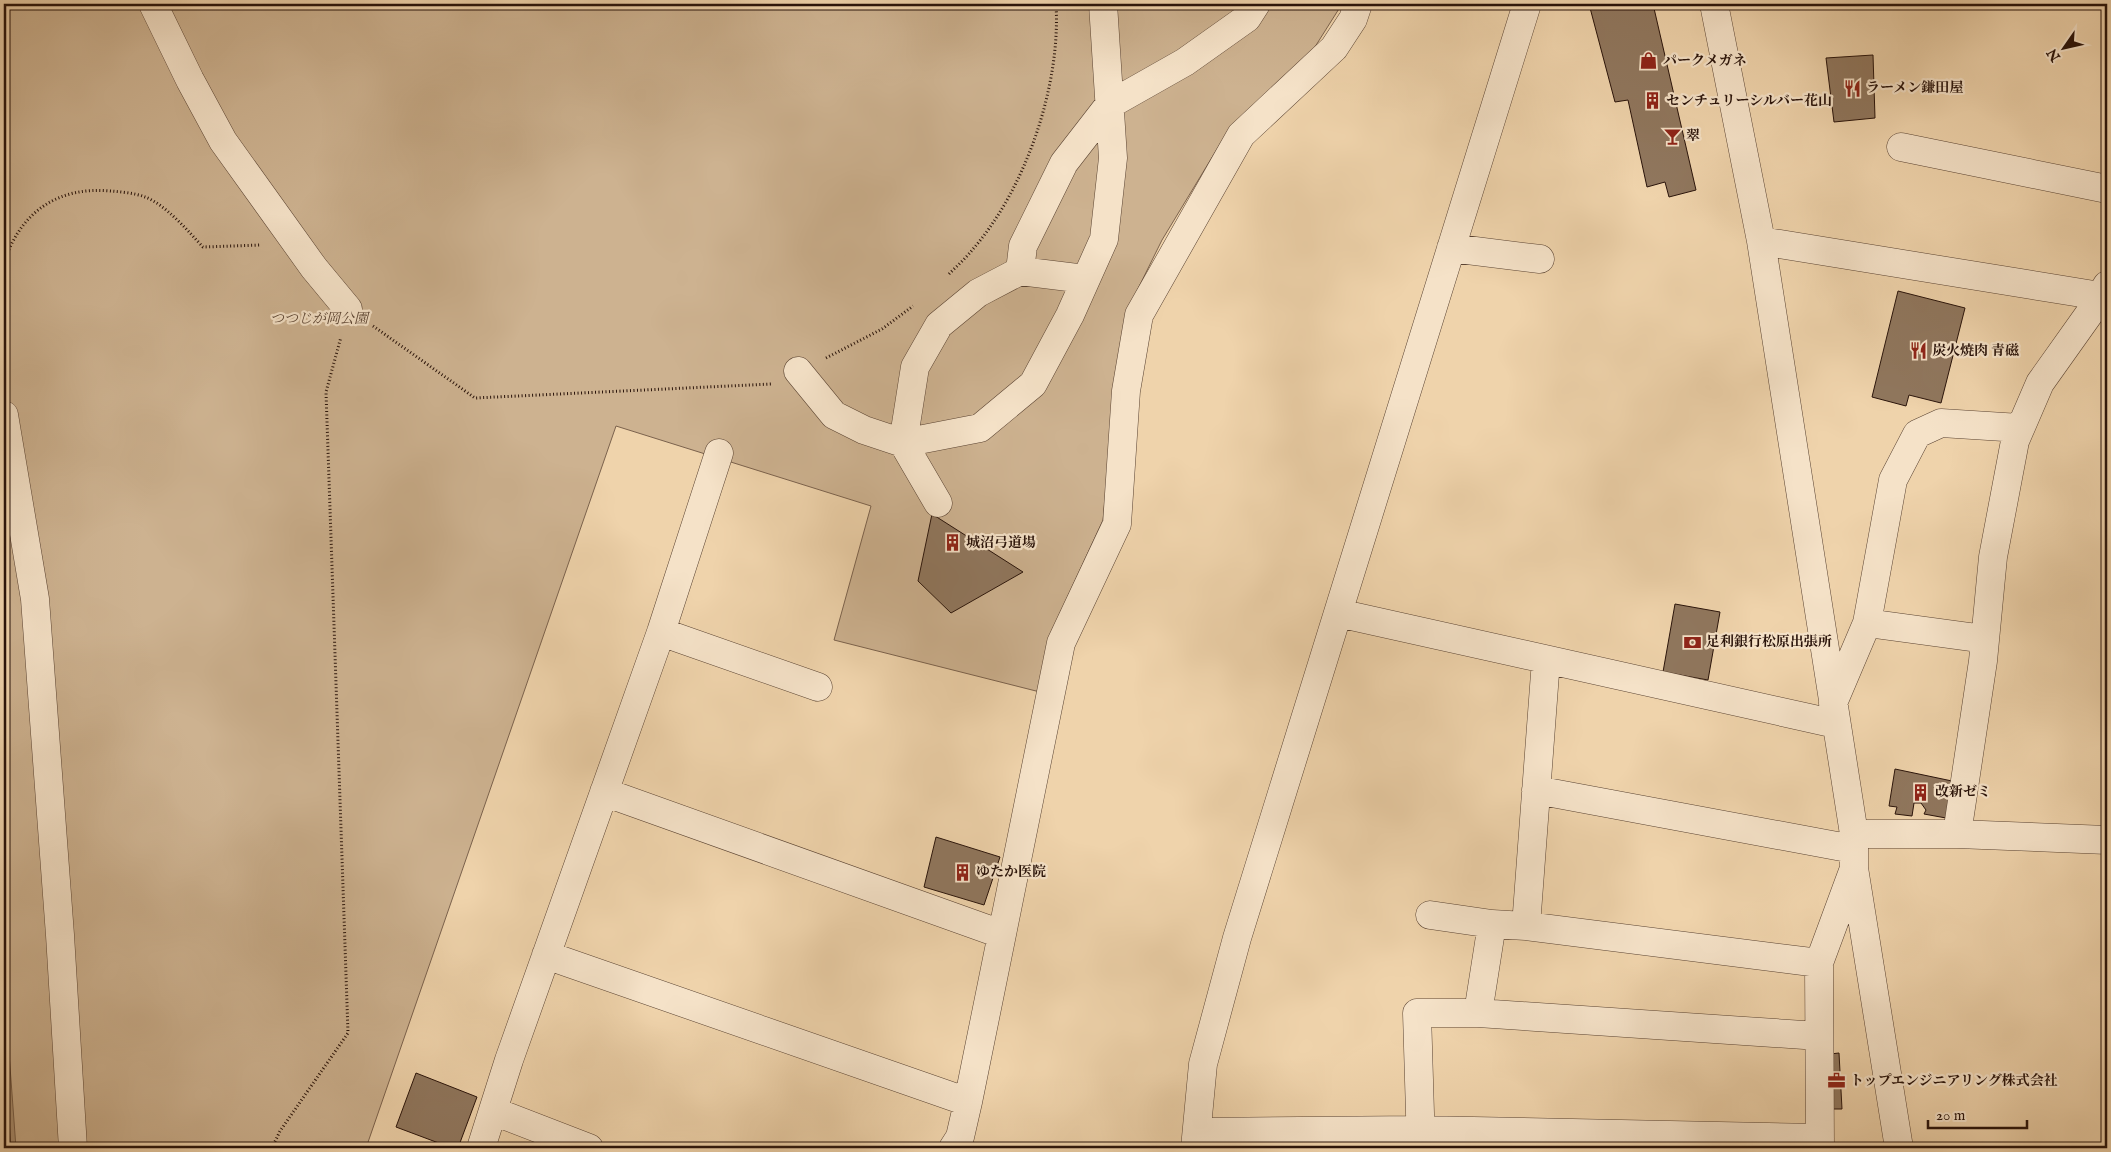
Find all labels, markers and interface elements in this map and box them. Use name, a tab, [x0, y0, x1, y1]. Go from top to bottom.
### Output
north arrow	[2038, 22, 2088, 72]
text: N	[2043, 45, 2065, 66]
shop icon: パークメガネ	[1639, 51, 1659, 71]
place label: パークメガネ	[1663, 52, 1747, 70]
restaurant icon: ラーメン鎌田屋	[1842, 78, 1862, 98]
place label: ラーメン鎌田屋	[1866, 79, 1963, 97]
building icon: センチュリーシルバー花山	[1642, 91, 1662, 111]
place label: センチュリーシルバー花山	[1666, 92, 1832, 110]
bar icon: 翠	[1662, 126, 1682, 146]
place label: 翠	[1686, 127, 1700, 145]
park label: つつじが岡公園	[270, 310, 370, 328]
restaurant icon: 炭火焼肉 青磁	[1908, 341, 1928, 361]
place label: 炭火焼肉 青磁	[1932, 342, 2019, 360]
building icon: 城沼弓道場	[942, 533, 962, 553]
place label: 城沼弓道場	[966, 534, 1036, 552]
bank icon: 足利銀行松原出張所	[1682, 632, 1702, 652]
place label: 足利銀行松原出張所	[1706, 633, 1832, 651]
building icon: 改新ゼミ	[1911, 782, 1931, 802]
place label: 改新ゼミ	[1935, 783, 1991, 801]
building icon: ゆたか医院	[952, 862, 972, 882]
place label: ゆたか医院	[976, 863, 1046, 881]
office icon: トップエンジニアリング株式会社	[1826, 1071, 1846, 1091]
place label: トップエンジニアリング株式会社	[1850, 1072, 2058, 1090]
scale bar	[1928, 1097, 2027, 1129]
text: 20 m	[1936, 1106, 1966, 1125]

